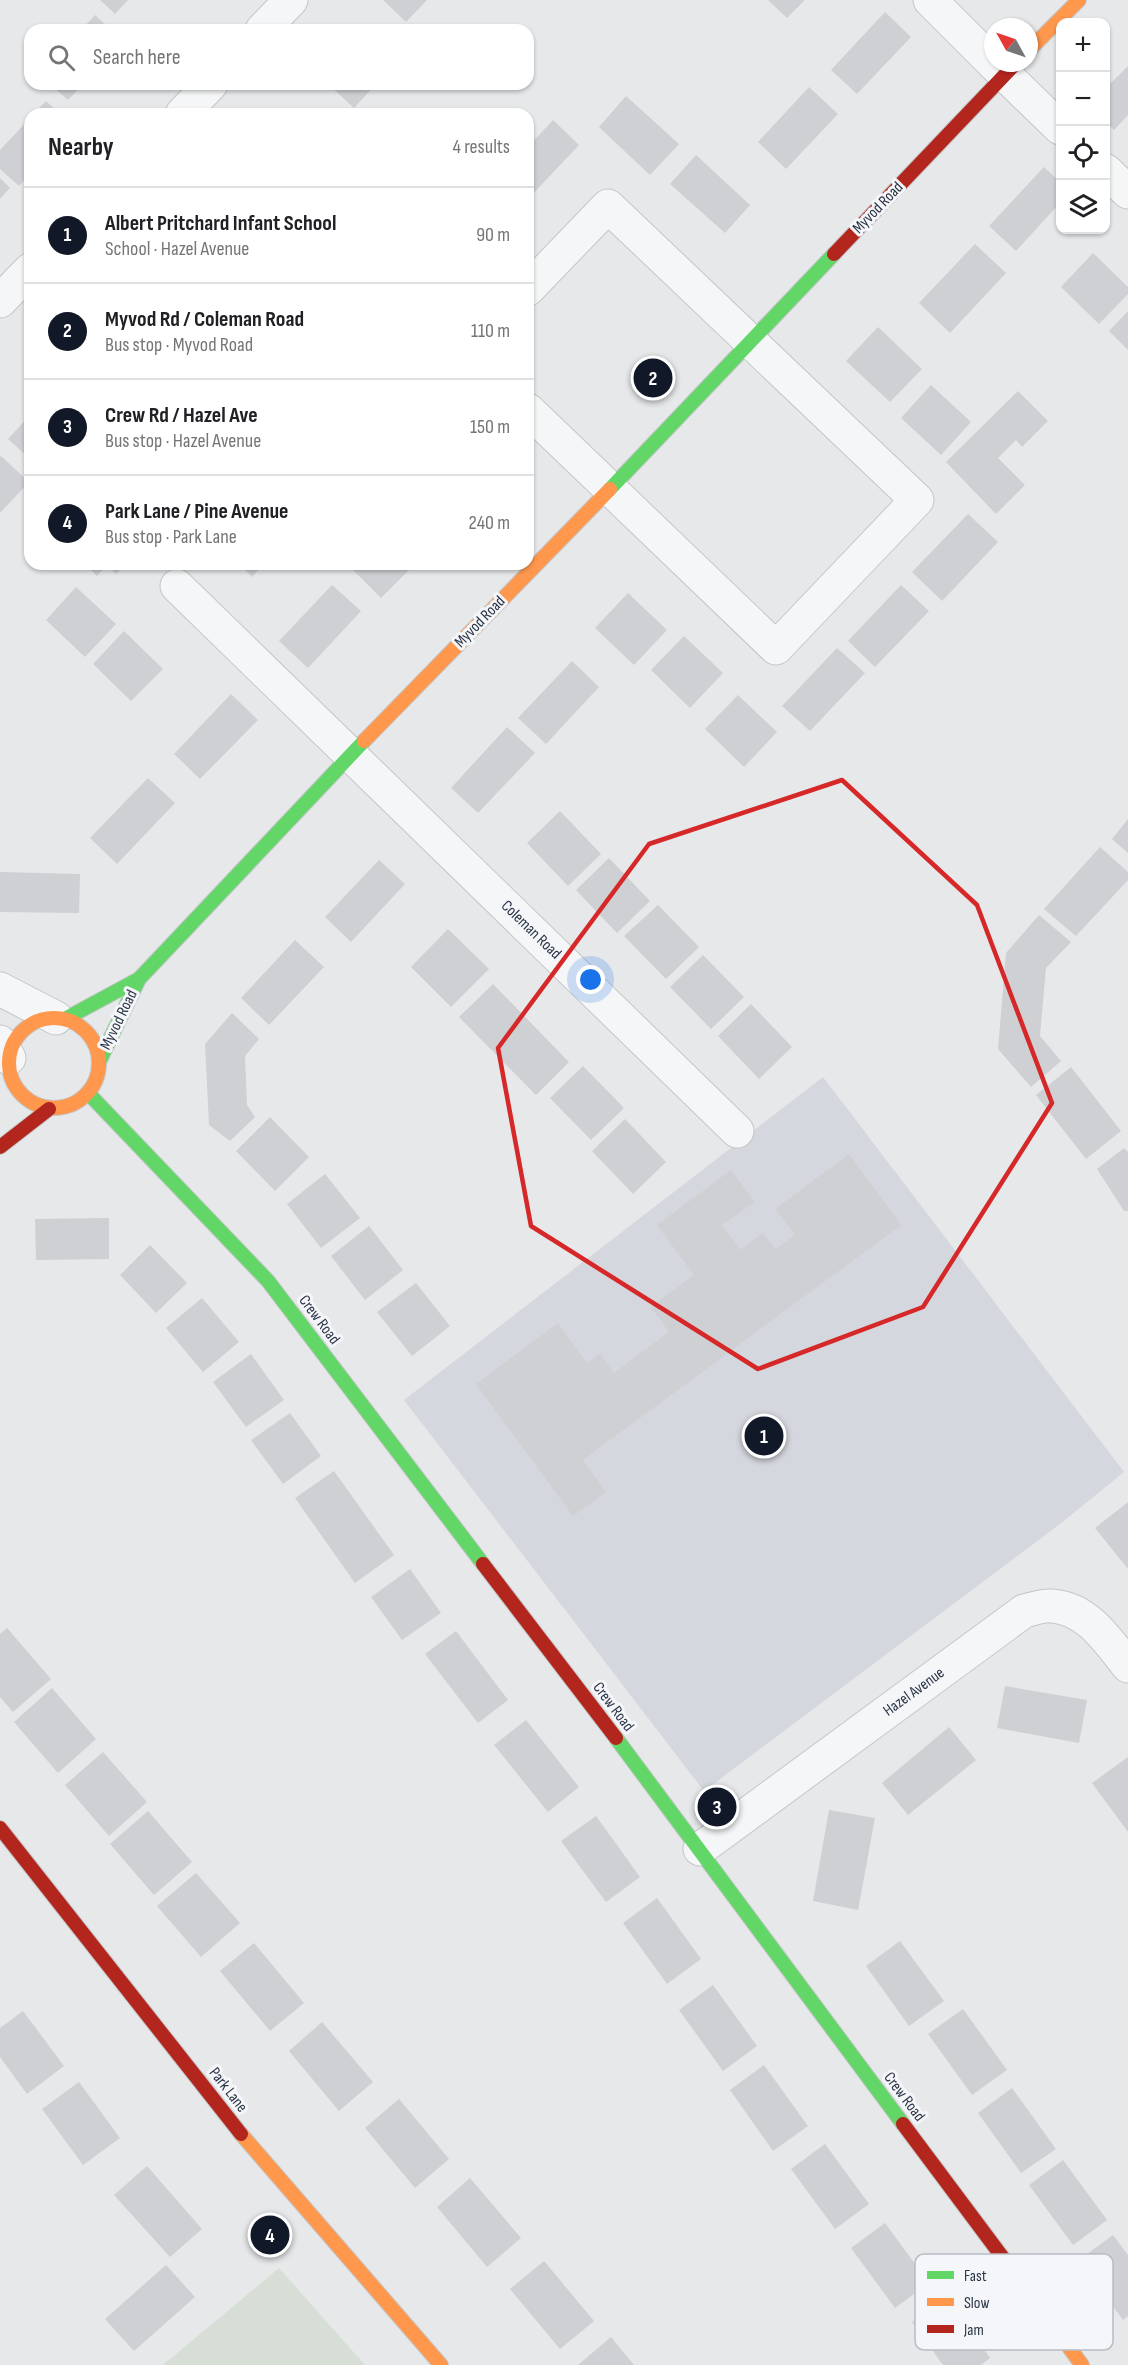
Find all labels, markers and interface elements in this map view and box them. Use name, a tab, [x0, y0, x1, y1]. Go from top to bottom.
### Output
north arrow	[984, 18, 1038, 72]
map controls	[1056, 18, 1110, 234]
button: +	[1056, 18, 1110, 72]
search box	[24, 24, 534, 90]
icon: search	[45, 41, 78, 74]
text: Search here	[93, 44, 180, 71]
button: −	[1056, 72, 1110, 126]
button: locate	[1056, 126, 1110, 180]
text: Nearby	[48, 132, 114, 163]
text: 4 results	[453, 135, 510, 159]
street label: Myvod Road	[849, 178, 907, 238]
button: layers	[1056, 180, 1110, 234]
text: Albert Pritchard Infant School	[105, 210, 336, 237]
text: 1	[64, 223, 71, 247]
text: 90 m	[476, 223, 510, 247]
text: School · Hazel Avenue	[105, 237, 249, 261]
text: Myvod Rd / Coleman Road	[105, 306, 304, 333]
text: 2	[63, 319, 72, 343]
text: 110 m	[471, 319, 510, 343]
text: Bus stop · Myvod Road	[105, 333, 253, 357]
pin: 2	[634, 356, 672, 400]
text: Crew Rd / Hazel Ave	[105, 402, 258, 429]
text: 3	[63, 415, 72, 439]
text: 150 m	[470, 415, 510, 439]
text: Bus stop · Hazel Avenue	[105, 429, 261, 453]
text: Park Lane / Pine Avenue	[105, 498, 289, 525]
text: 4	[63, 511, 72, 535]
text: 240 m	[469, 511, 510, 535]
text: Bus stop · Park Lane	[105, 525, 237, 549]
street label: Myvod Road	[451, 592, 509, 652]
street label: Coleman Road	[497, 897, 565, 963]
your location	[576, 965, 605, 994]
street label: Myvod Road	[96, 987, 142, 1053]
street label: Crew Road	[294, 1292, 344, 1348]
pin: 1	[744, 1414, 783, 1458]
street label: Hazel Avenue	[880, 1663, 948, 1721]
street label: Crew Road	[588, 1679, 638, 1735]
pin: 3	[698, 1784, 736, 1830]
street label: Park Lane	[205, 2064, 251, 2116]
street label: Crew Road	[879, 2069, 929, 2125]
pin: 4	[250, 2212, 290, 2258]
legend	[915, 2254, 1113, 2350]
text: Fast	[964, 2267, 987, 2286]
text: Slow	[964, 2294, 989, 2313]
text: Jam	[963, 2321, 984, 2340]

